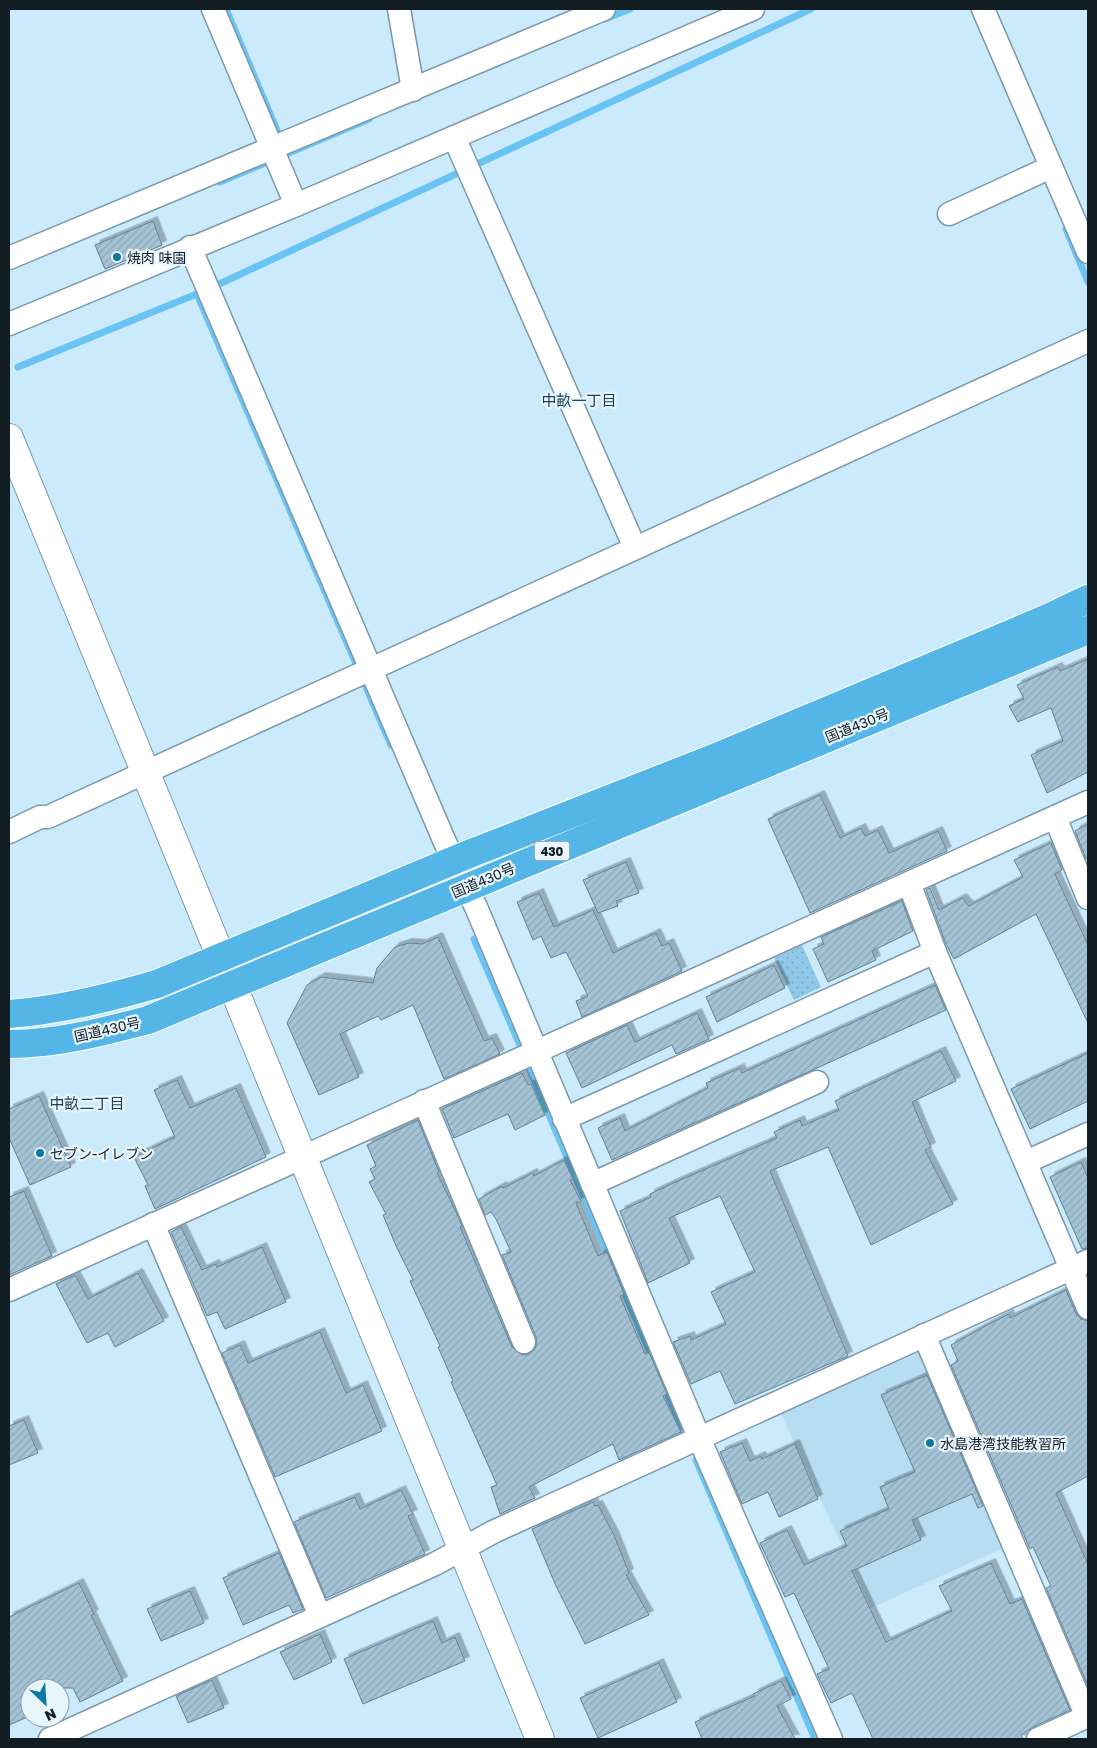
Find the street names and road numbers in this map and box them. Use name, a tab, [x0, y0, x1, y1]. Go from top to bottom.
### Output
street label: 国道430号	[823, 704, 891, 746]
road number: 430	[534, 841, 570, 860]
street label: 国道430号	[449, 859, 517, 901]
street label: 国道430号	[72, 1013, 142, 1045]

